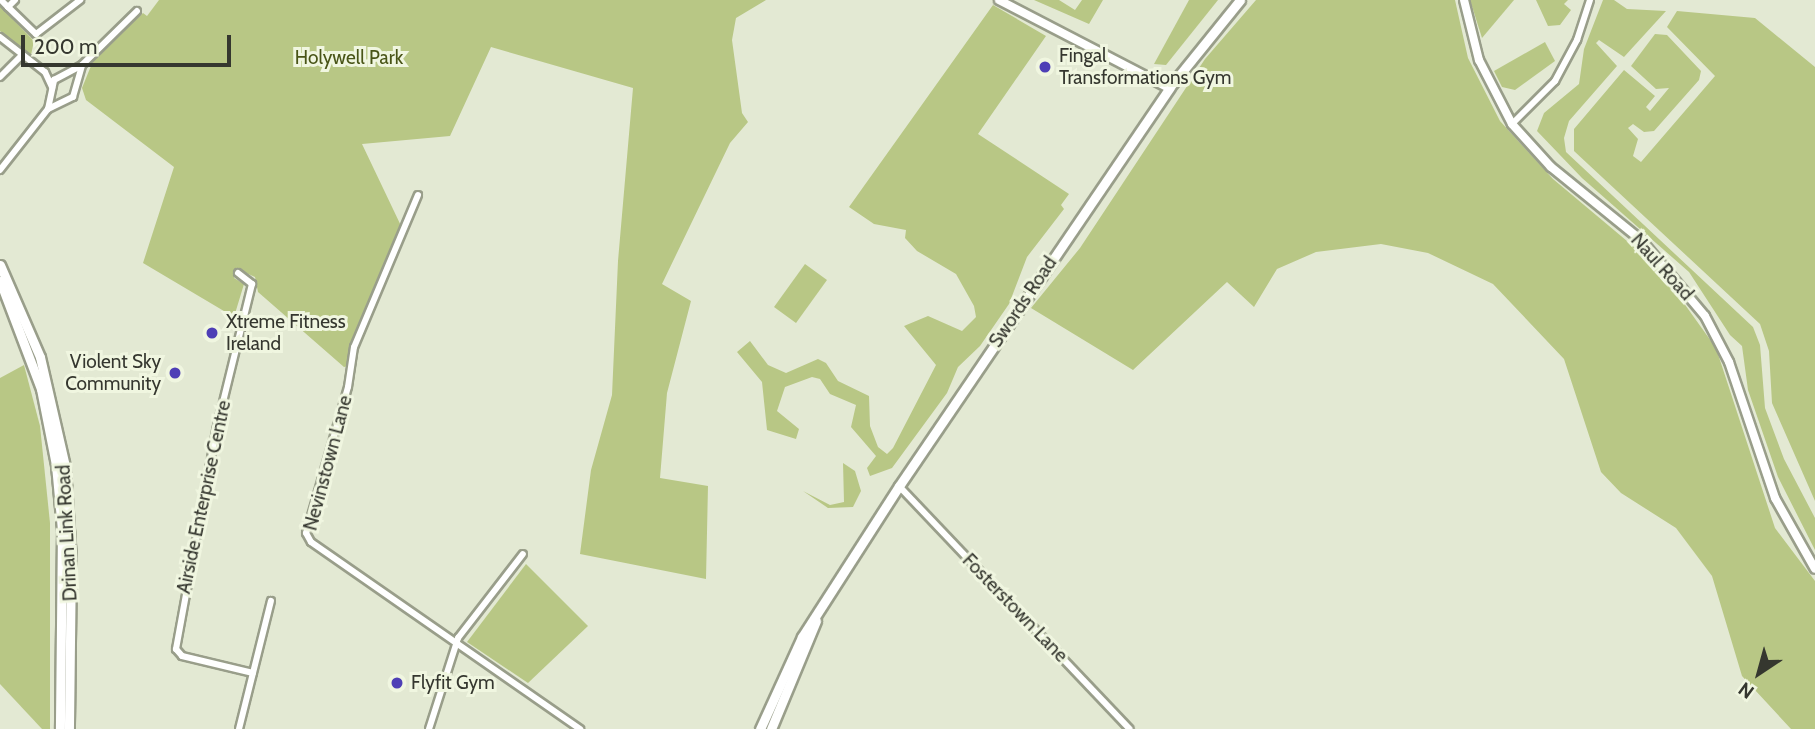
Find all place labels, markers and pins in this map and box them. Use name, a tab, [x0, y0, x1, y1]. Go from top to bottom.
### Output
place label: Fingal Transformations Gym	[1059, 45, 1231, 89]
marker: Fingal Transformations Gym	[1037, 59, 1053, 75]
place label: Xtreme Fitness Ireland	[226, 311, 346, 355]
marker: Xtreme Fitness Ireland	[204, 325, 220, 341]
place label: Violent Sky Community	[65, 351, 161, 395]
marker: Violent Sky Community	[167, 365, 183, 381]
place label: Flyfit Gym	[411, 672, 495, 694]
marker: Flyfit Gym	[389, 675, 405, 691]

